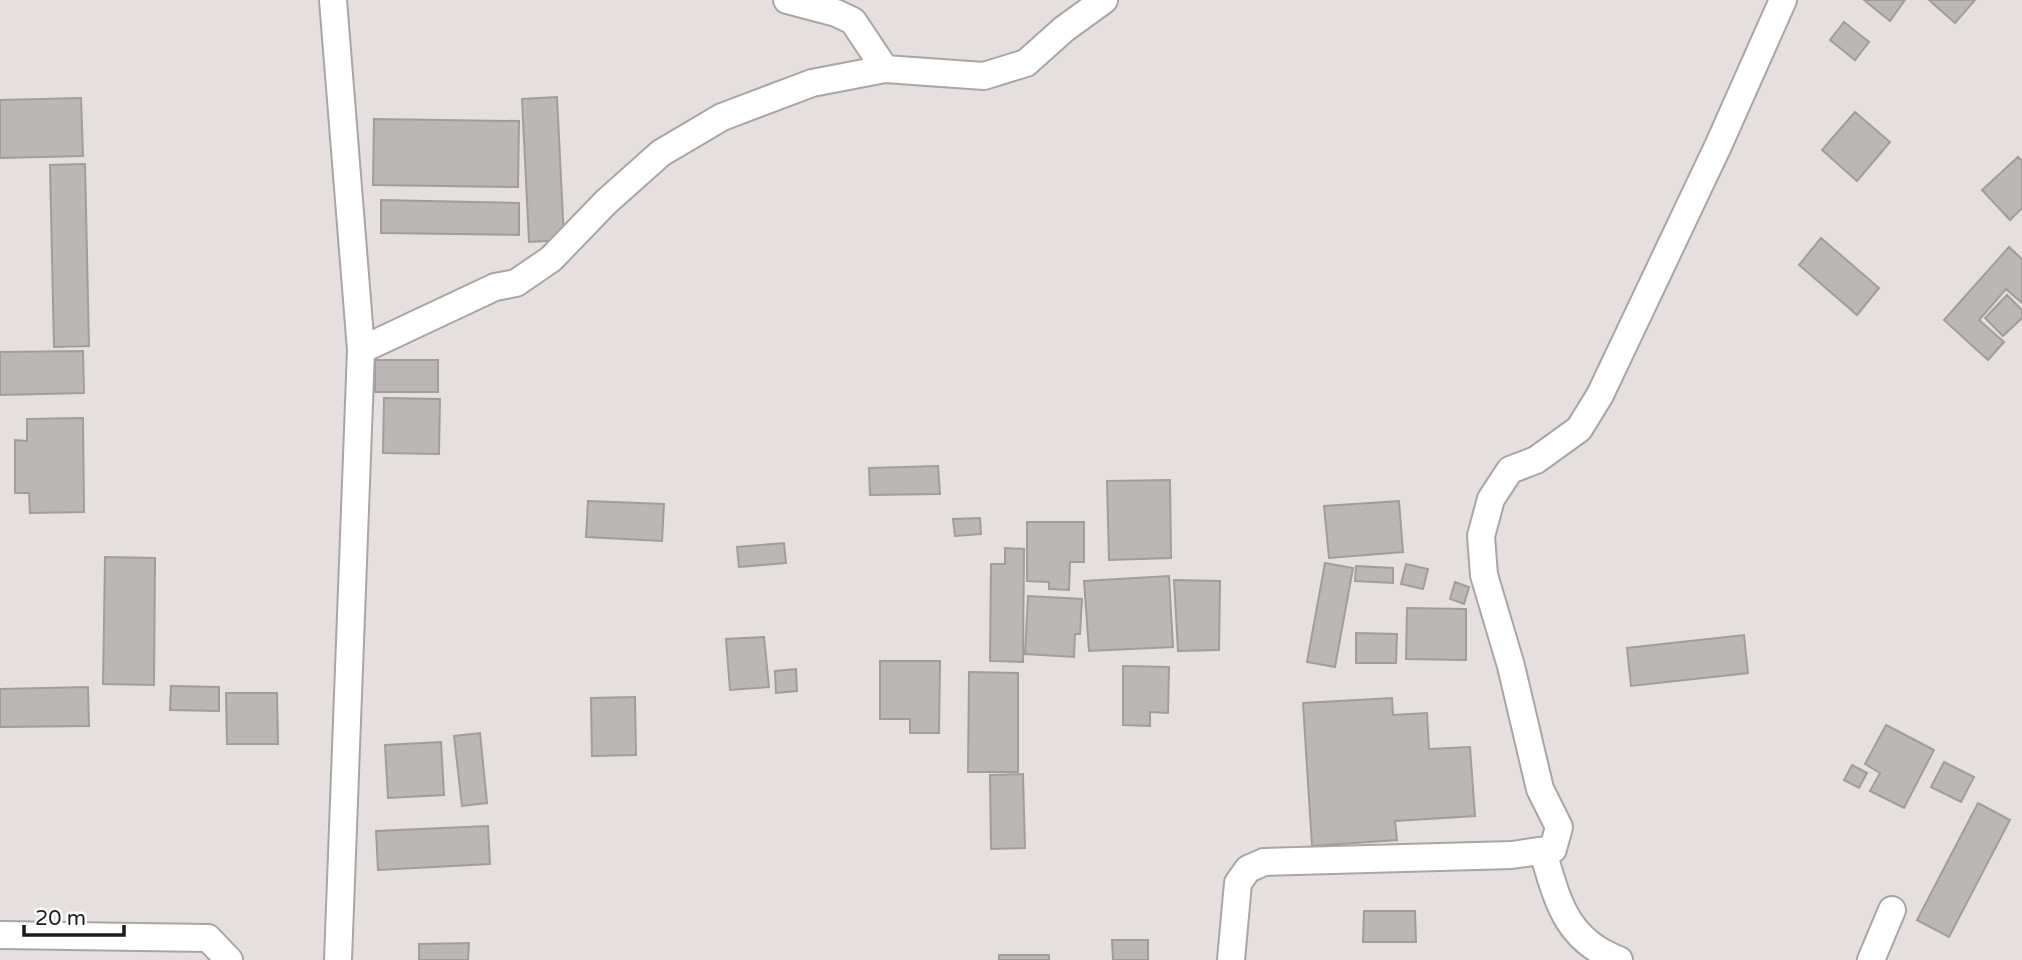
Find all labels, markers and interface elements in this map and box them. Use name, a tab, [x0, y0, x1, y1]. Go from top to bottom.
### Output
scale bar	[24, 894, 124, 938]
text: 20 m	[35, 906, 86, 931]

